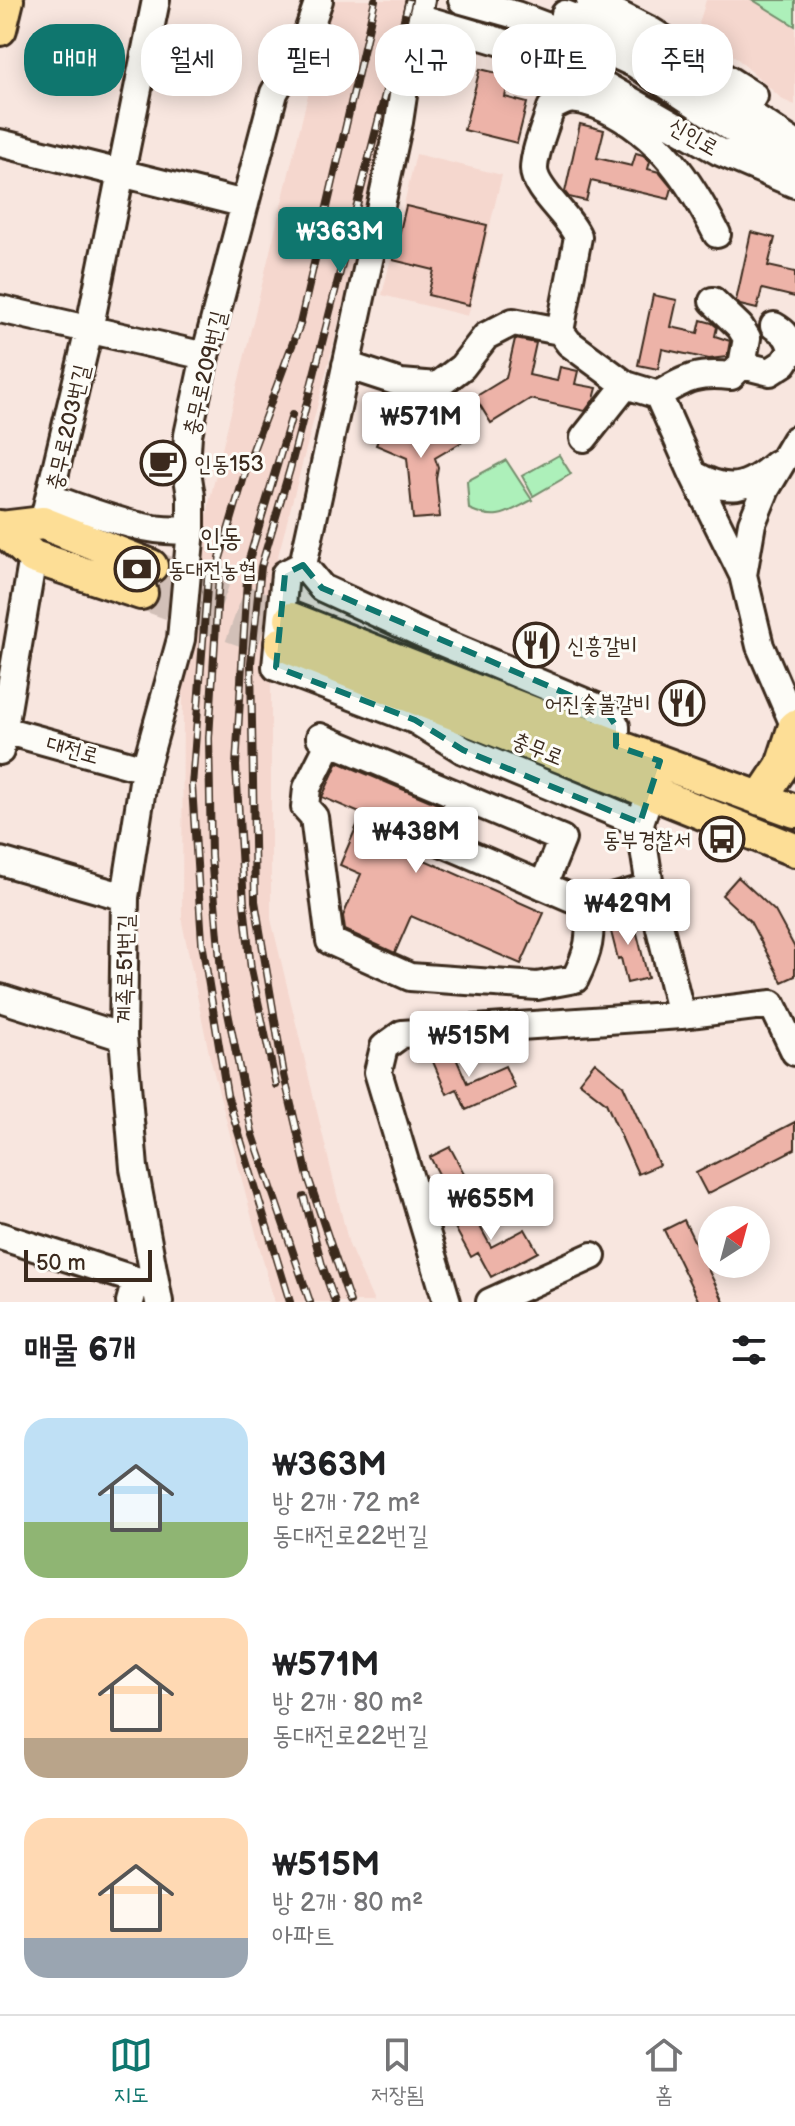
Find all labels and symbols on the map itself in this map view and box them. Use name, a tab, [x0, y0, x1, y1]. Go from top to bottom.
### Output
street label: 신인로	[664, 112, 723, 162]
pin: ₩363M	[284, 207, 396, 275]
street label: 충무로209번길	[178, 308, 233, 438]
street label: 충무로203번길	[41, 362, 96, 493]
pin: ₩571M	[365, 392, 477, 460]
cafe icon: 인동153	[139, 439, 187, 487]
place label: 인동153	[194, 451, 264, 478]
district label: 인동	[200, 523, 242, 554]
bank icon: 동대전농협	[113, 545, 161, 593]
place label: 동대전농협	[168, 557, 257, 584]
restaurant icon: 신흥갈비	[512, 621, 560, 669]
place label: 신흥갈비	[567, 633, 638, 660]
restaurant icon: 어진숯불갈비	[658, 679, 706, 727]
place label: 어진숯불갈비	[545, 691, 651, 718]
street label: 충무로	[508, 727, 567, 772]
street label: 대전로	[43, 731, 102, 770]
pin: ₩438M	[360, 807, 472, 875]
bus stop icon: 동부경찰서	[698, 815, 746, 863]
place label: 동부경찰서	[602, 827, 691, 854]
pin: ₩429M	[572, 879, 684, 947]
street label: 계족로51번길	[111, 914, 140, 1024]
pin: ₩515M	[413, 1011, 525, 1079]
pin: ₩655M	[435, 1174, 547, 1242]
north arrow	[698, 1206, 770, 1278]
scale bar	[24, 1246, 152, 1282]

